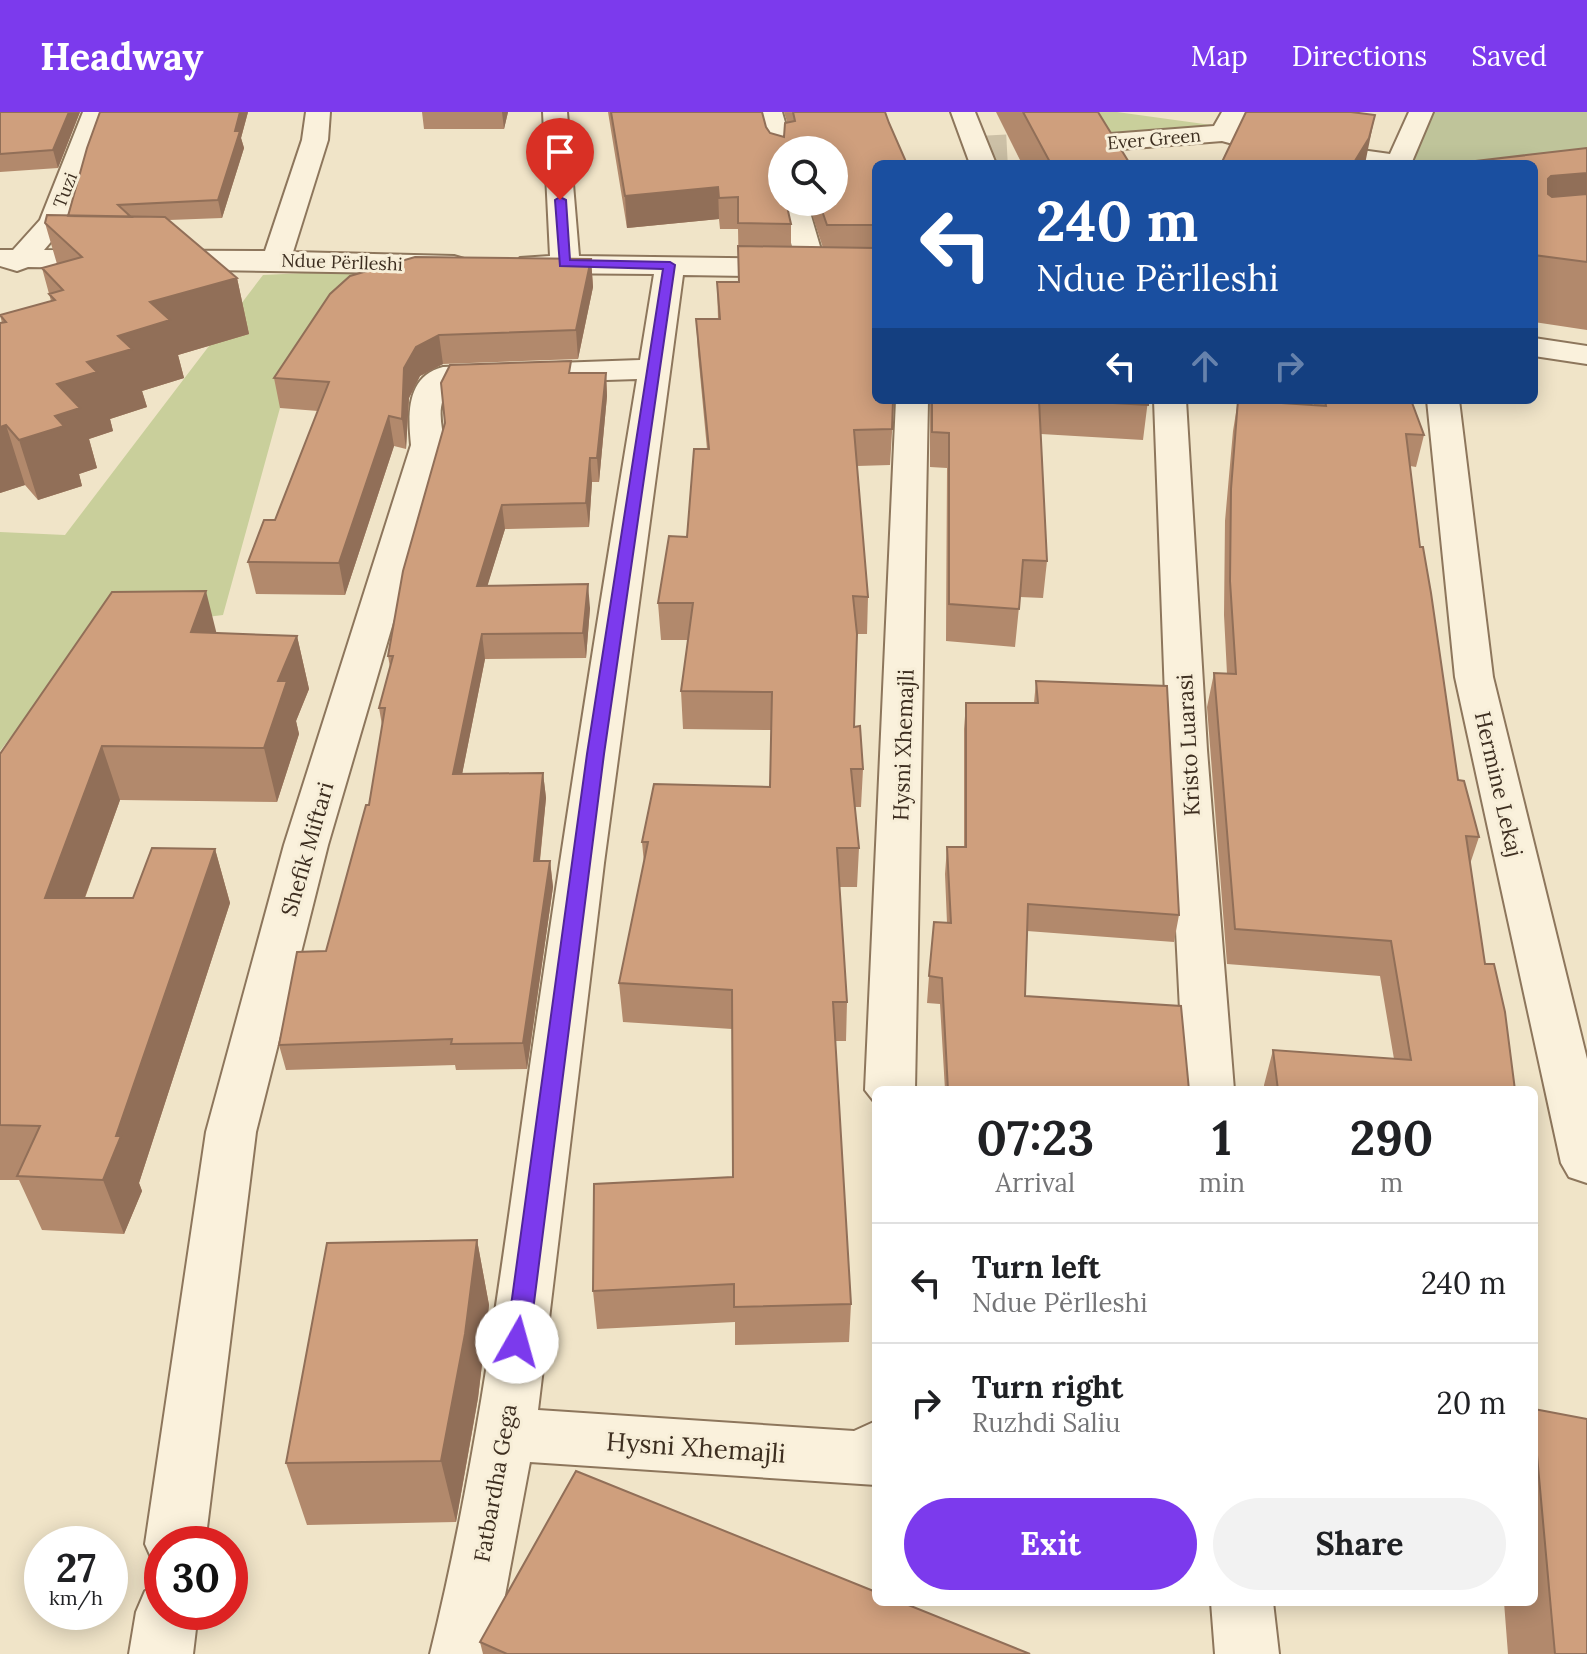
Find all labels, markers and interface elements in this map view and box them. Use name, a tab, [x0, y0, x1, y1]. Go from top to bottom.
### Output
text: Headway	[40, 32, 203, 80]
text: Map	[1191, 38, 1248, 74]
text: Directions	[1292, 38, 1427, 74]
text: Saved	[1471, 38, 1547, 74]
pin	[526, 118, 594, 200]
street label: Ever Green	[1106, 123, 1202, 155]
icon: arrive	[538, 130, 582, 174]
map controls	[768, 136, 848, 216]
button: search	[768, 136, 848, 216]
street label: Tuzi	[48, 169, 82, 211]
text: 240 m	[1036, 185, 1198, 256]
icon: left	[904, 192, 1008, 296]
street label: Ndue Përlleshi	[281, 248, 403, 276]
text: Ndue Përlleshi	[1036, 255, 1279, 301]
icon: left	[1099, 344, 1143, 388]
icon: ahead	[1183, 344, 1227, 388]
icon: right	[1267, 344, 1311, 388]
street label: Hysni Xhemajli	[886, 668, 920, 822]
street label: Kristo Luarasi	[1170, 673, 1206, 817]
street label: Hermine Lekaj	[1469, 708, 1529, 860]
street label: Shefik Miftari	[274, 779, 340, 919]
text: 07:23	[977, 1107, 1094, 1168]
text: 1	[1212, 1107, 1232, 1168]
text: 290	[1350, 1107, 1433, 1168]
text: Arrival	[996, 1166, 1075, 1199]
text: min	[1199, 1166, 1245, 1199]
text: m	[1380, 1166, 1403, 1199]
text: Turn left	[972, 1248, 1100, 1286]
icon: left	[904, 1261, 948, 1305]
text: 240 m	[1421, 1264, 1506, 1302]
text: Ndue Përlleshi	[972, 1286, 1147, 1319]
position arrow	[475, 1300, 559, 1384]
text: Turn right	[972, 1368, 1123, 1406]
icon: right	[904, 1381, 948, 1425]
text: 20 m	[1437, 1384, 1506, 1422]
street label: Fatbardha Gega	[467, 1402, 523, 1564]
text: Ruzhdi Saliu	[972, 1406, 1120, 1439]
street label: Hysni Xhemajli	[605, 1424, 787, 1470]
button: Exit	[904, 1498, 1197, 1590]
button: Share	[1213, 1498, 1506, 1590]
speed limit sign: 30	[144, 1526, 248, 1630]
text: 27	[56, 1542, 96, 1593]
text: km/h	[49, 1585, 103, 1610]

